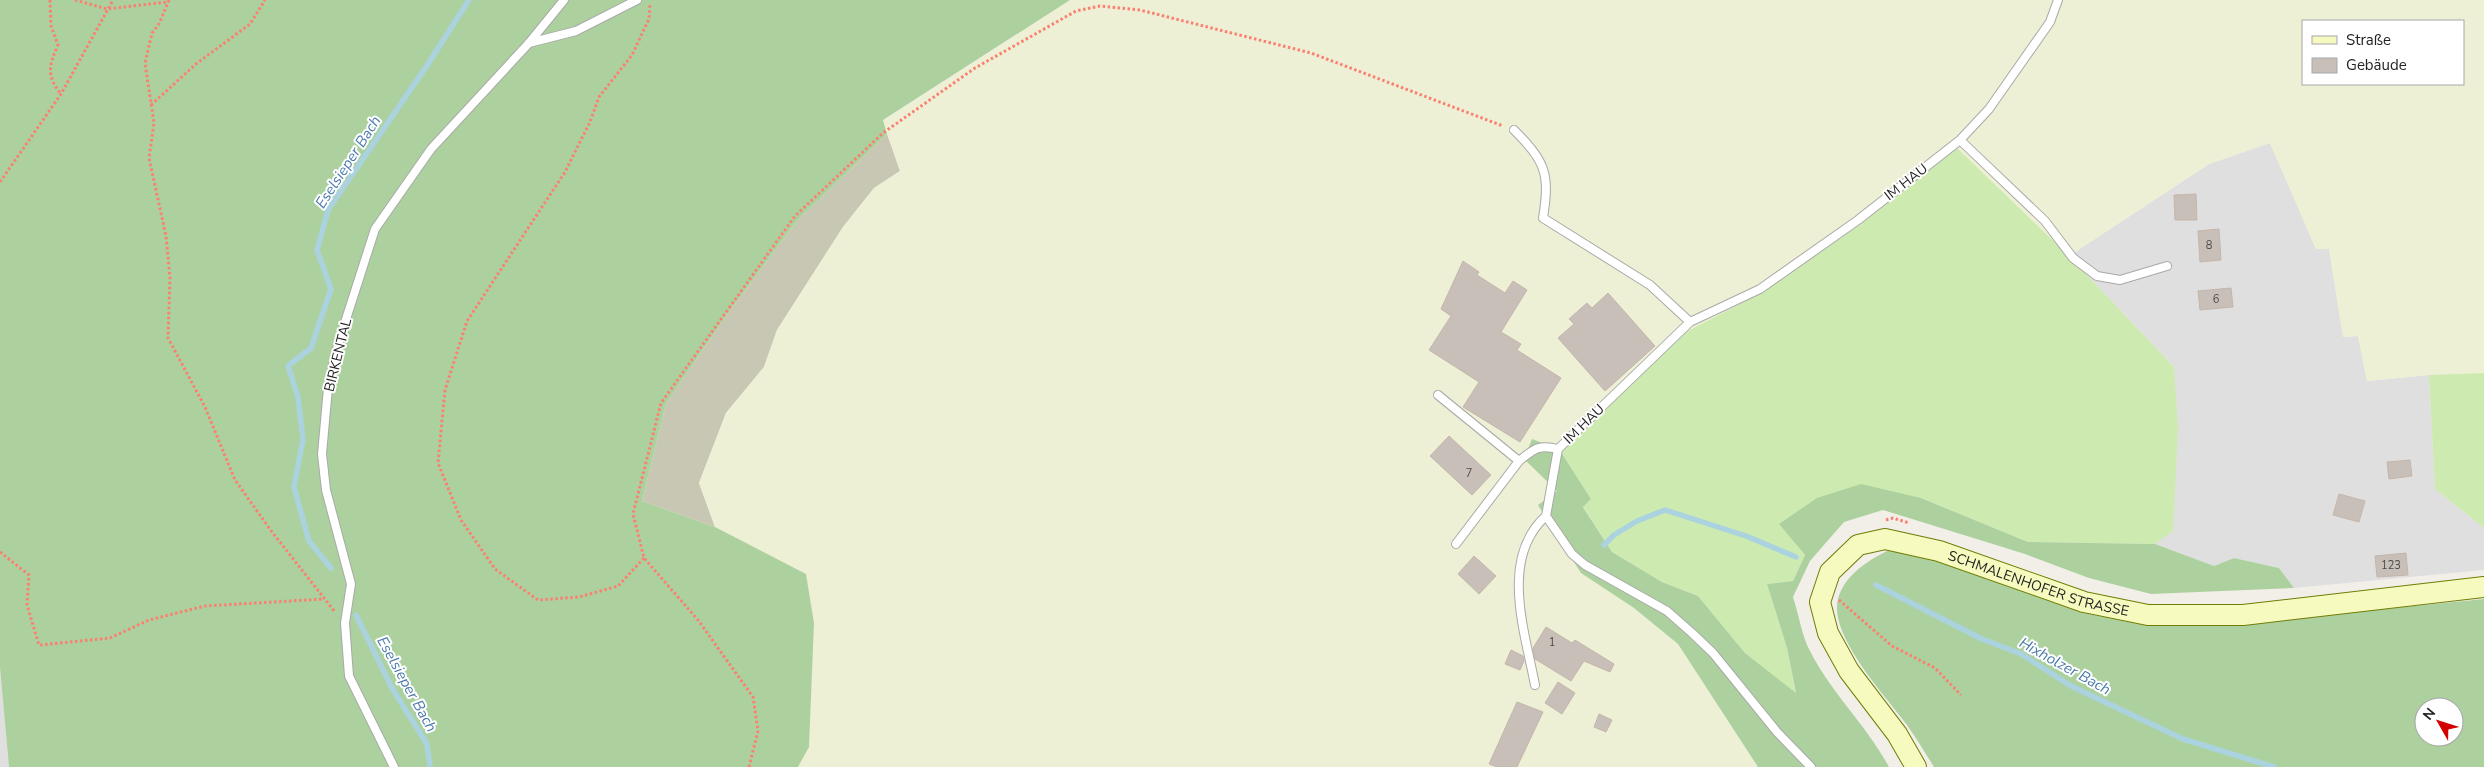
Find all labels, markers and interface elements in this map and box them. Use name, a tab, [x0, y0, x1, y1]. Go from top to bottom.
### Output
legend	[2302, 20, 2464, 85]
text: Straße	[2346, 30, 2391, 50]
text: Gebäude	[2346, 55, 2407, 75]
water label: Eselsieper Bach	[311, 112, 385, 212]
street label: IM HAU	[1880, 159, 1932, 205]
house number: 8	[2206, 238, 2213, 253]
house number: 6	[2213, 292, 2220, 307]
street label: BIRKENTAL	[320, 316, 356, 394]
street label: IM HAU	[1559, 400, 1609, 448]
house number: 7	[1466, 466, 1472, 481]
street label: SCHMALENHOFER STRASSE	[1946, 545, 2131, 620]
house number: 123	[2381, 558, 2401, 573]
water label: Eselsieper Bach	[372, 633, 442, 735]
water label: Hixholzer Bach	[2016, 633, 2114, 699]
house number: 1	[1549, 635, 1555, 650]
north arrow	[2414, 697, 2464, 747]
text: N	[2419, 704, 2440, 724]

